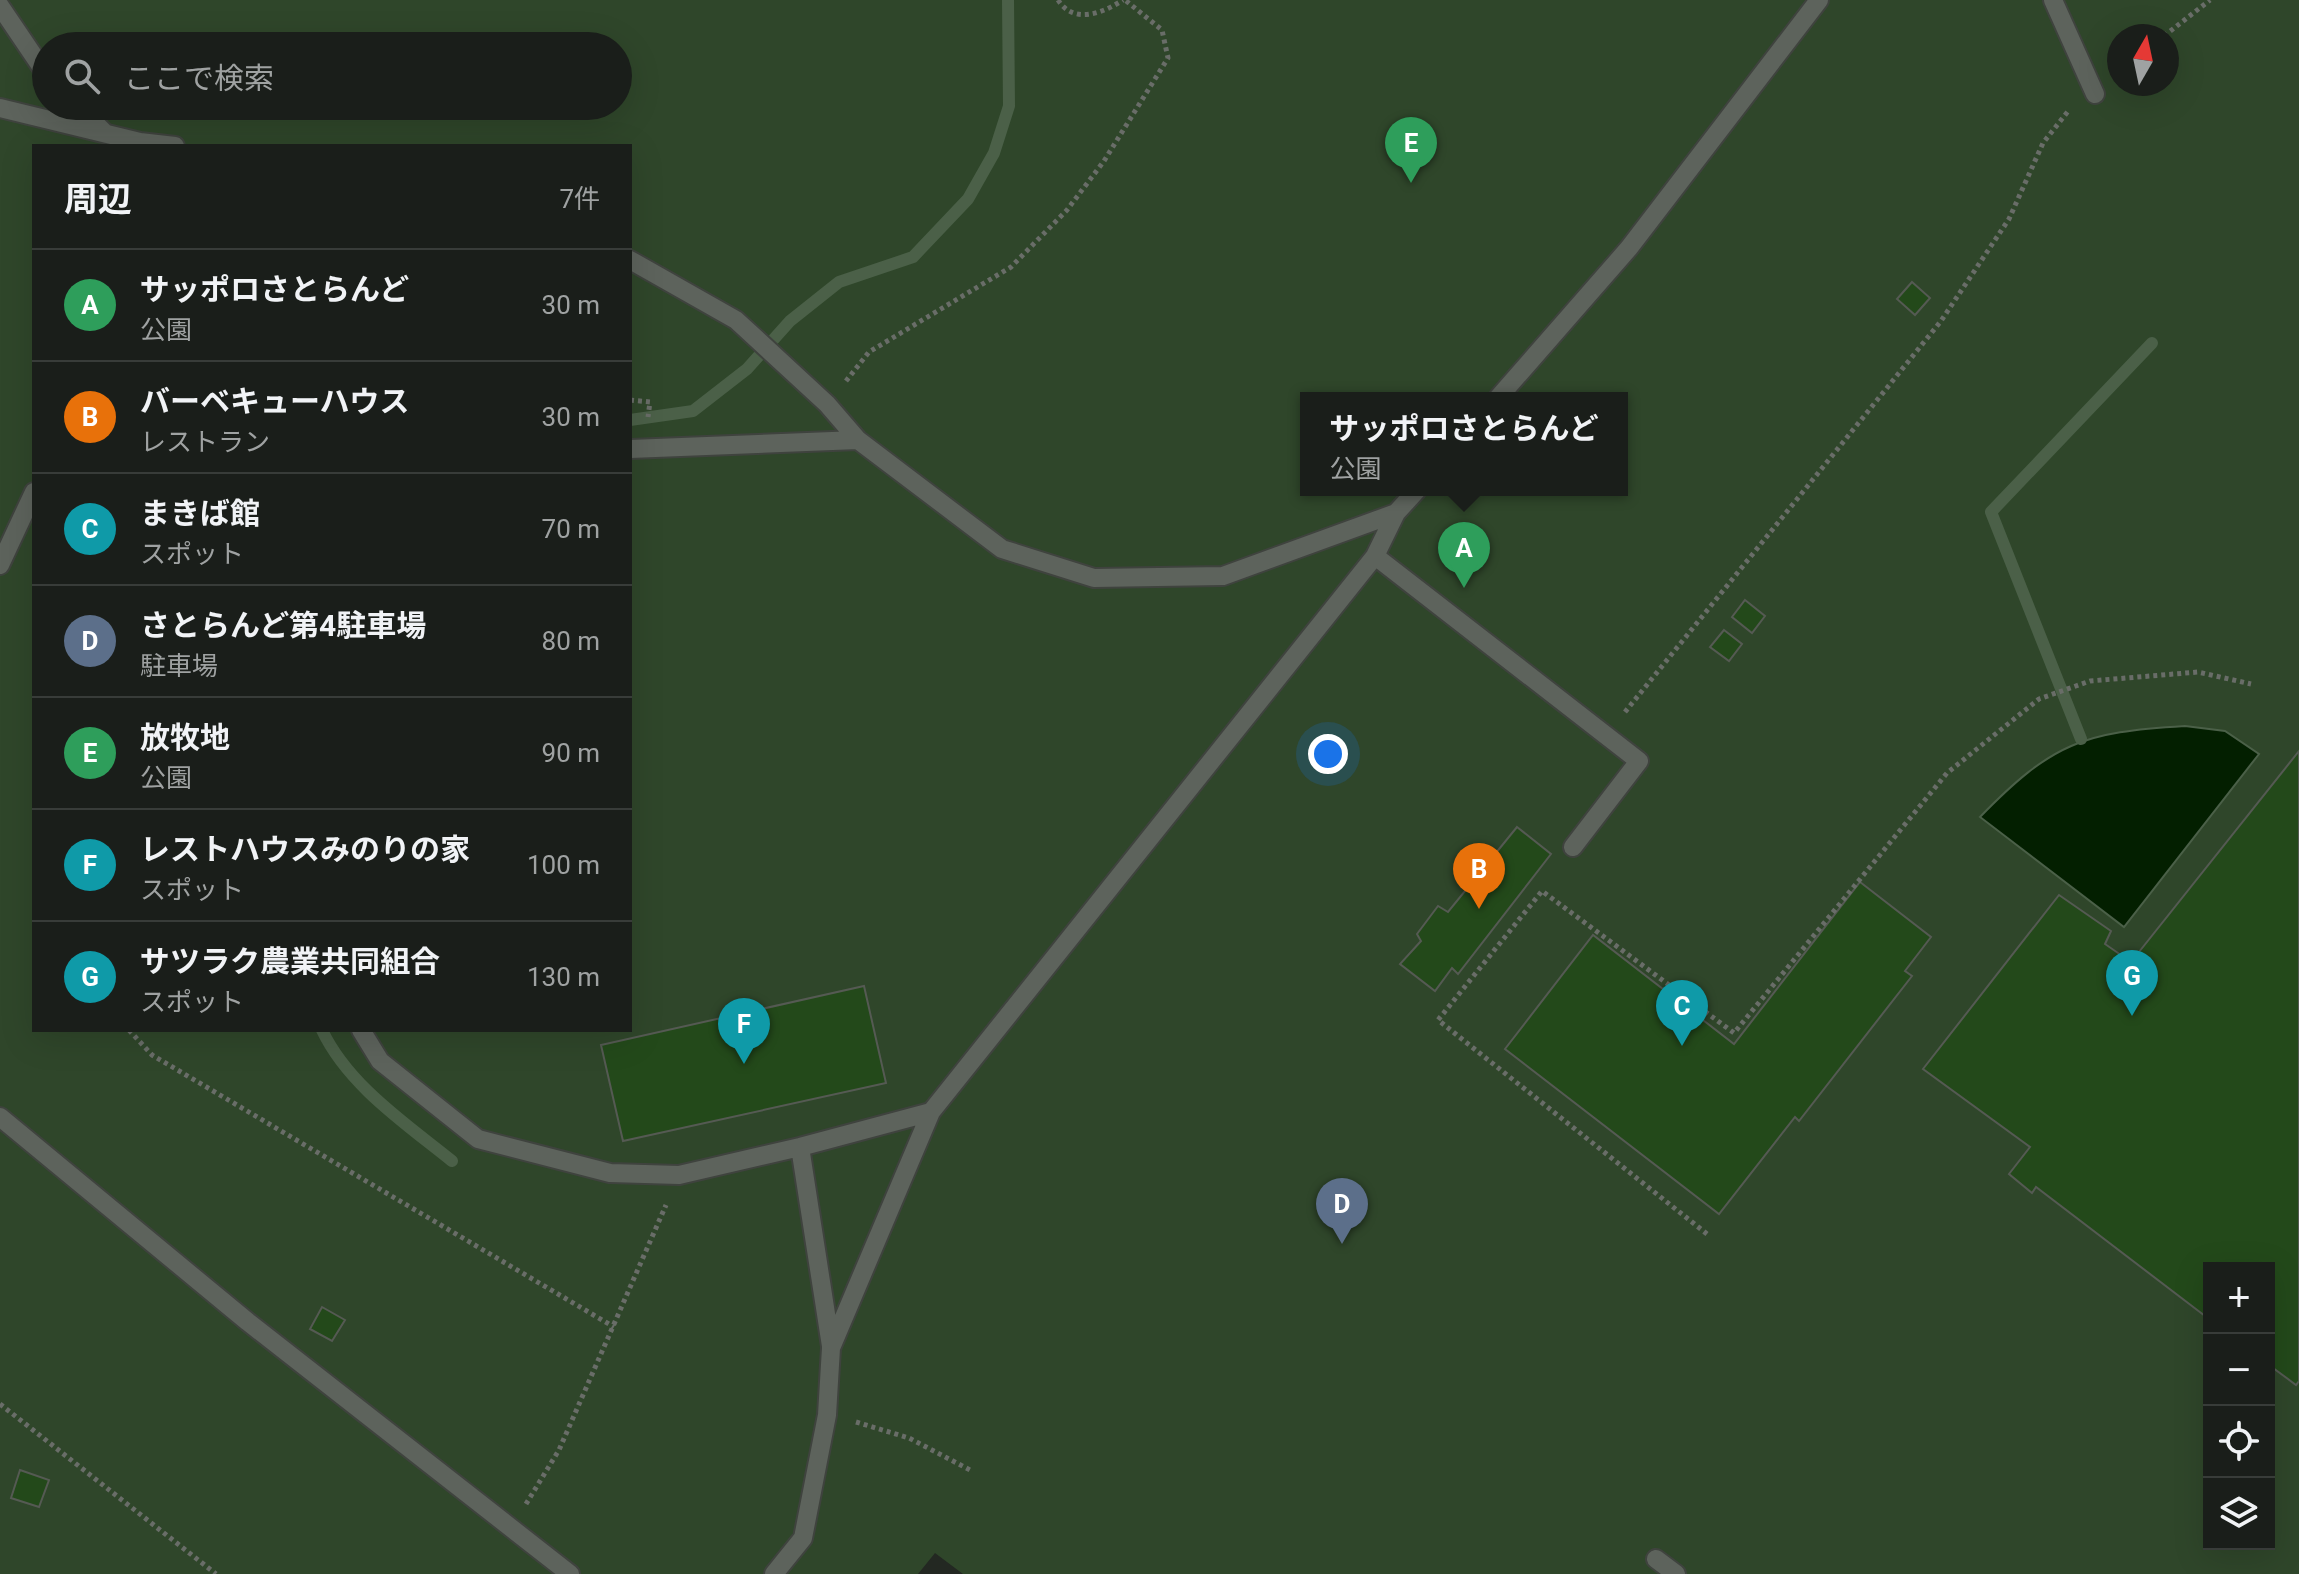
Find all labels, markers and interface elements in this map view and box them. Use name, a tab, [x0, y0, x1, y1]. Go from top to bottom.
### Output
north arrow	[2107, 24, 2179, 96]
search box	[32, 32, 632, 120]
icon: search	[60, 54, 104, 98]
text: ここで検索	[124, 61, 274, 96]
pin: E	[1385, 117, 1437, 183]
text: 周辺	[64, 179, 132, 219]
text: 7件	[559, 184, 600, 214]
text: サッポロさとらんど	[140, 272, 409, 307]
text: A	[81, 290, 99, 320]
text: 30 m	[542, 290, 600, 320]
text: 公園	[140, 315, 192, 345]
text: バーベキューハウス	[140, 384, 409, 419]
popup	[1300, 392, 1628, 496]
text: B	[82, 402, 98, 432]
text: 30 m	[542, 402, 600, 432]
text: サッポロさとらんど	[1329, 411, 1599, 446]
text: レストラン	[140, 427, 270, 457]
text: 公園	[1329, 454, 1381, 484]
text: まきば館	[140, 496, 260, 531]
text: C	[81, 514, 99, 544]
text: 70 m	[542, 514, 600, 544]
pin: A	[1438, 522, 1490, 588]
text: スポット	[140, 539, 244, 569]
text: さとらんど第4駐車場	[140, 608, 426, 643]
text: D	[82, 626, 98, 656]
text: 80 m	[542, 626, 600, 656]
text: 駐車場	[140, 651, 218, 681]
text: 放牧地	[140, 720, 230, 755]
your location	[1308, 734, 1348, 774]
text: E	[83, 738, 97, 768]
text: 90 m	[542, 738, 600, 768]
text: 公園	[140, 763, 192, 793]
text: レストハウスみのりの家	[140, 832, 470, 867]
pin: B	[1453, 843, 1505, 909]
text: F	[83, 850, 97, 880]
text: 100 m	[527, 850, 600, 880]
text: スポット	[140, 875, 244, 905]
text: サツラク農業共同組合	[140, 944, 440, 979]
pin: G	[2106, 950, 2158, 1016]
text: G	[81, 962, 99, 992]
text: 130 m	[527, 962, 600, 992]
pin: C	[1656, 980, 1708, 1046]
text: スポット	[140, 987, 244, 1017]
pin: F	[718, 998, 770, 1064]
pin: D	[1316, 1178, 1368, 1244]
map controls	[2203, 1262, 2275, 1550]
button: +	[2203, 1262, 2275, 1334]
button: −	[2203, 1334, 2275, 1406]
button: locate	[2203, 1406, 2275, 1478]
button: layers	[2203, 1478, 2275, 1550]

